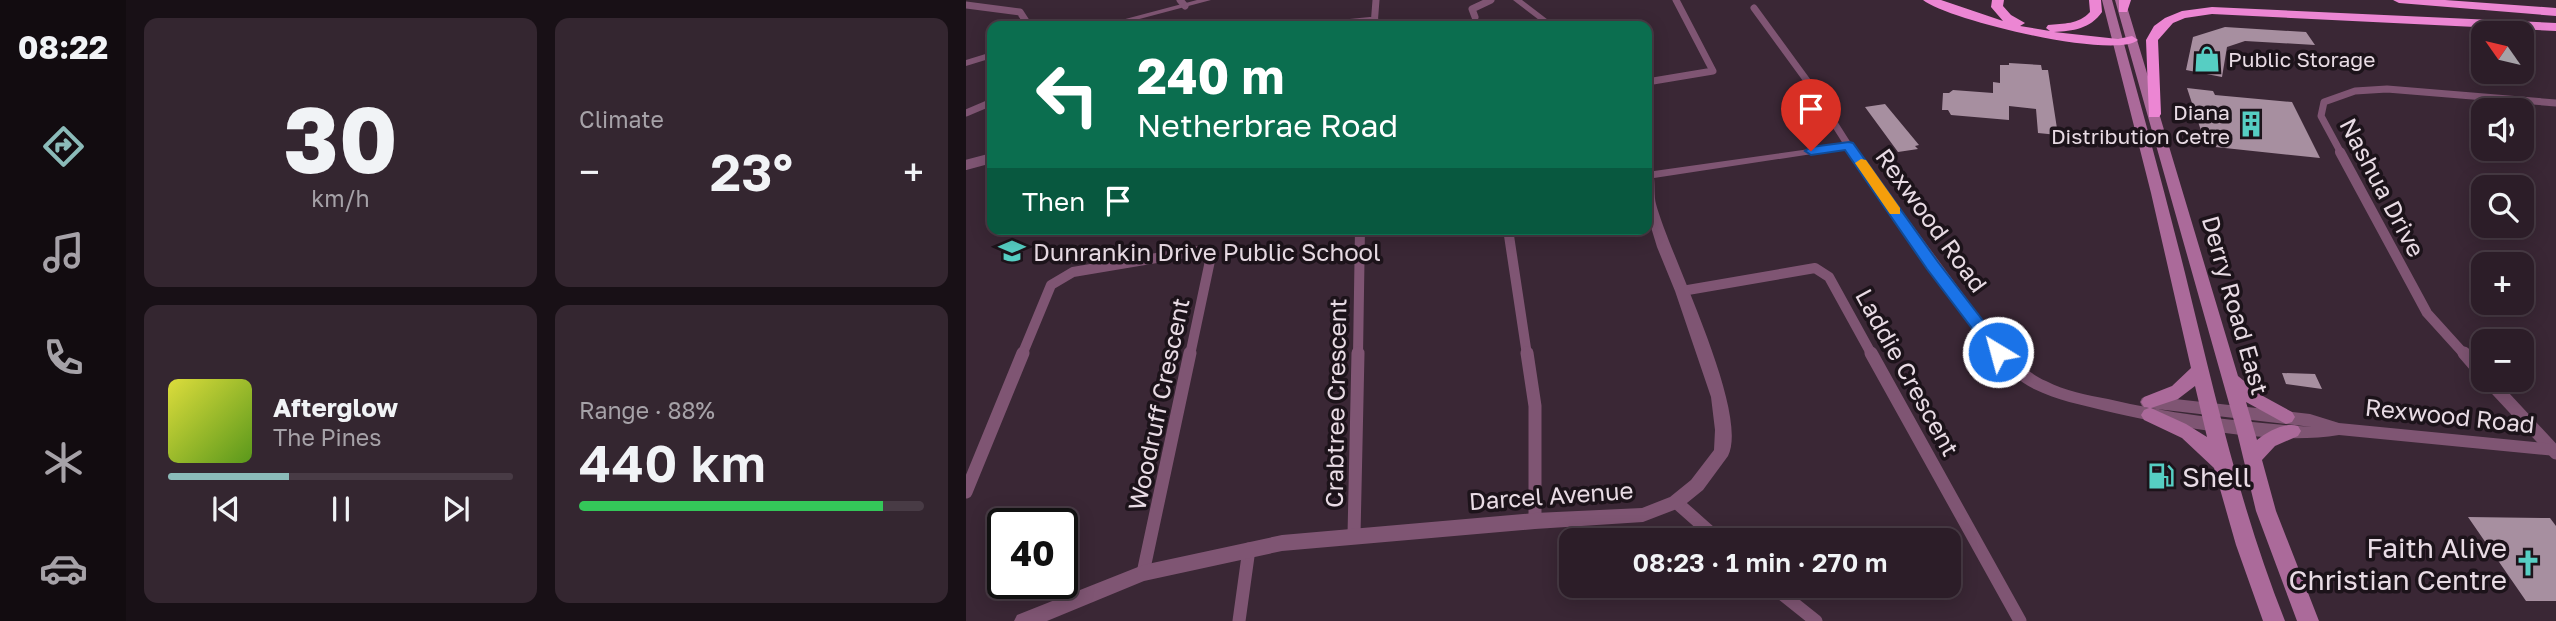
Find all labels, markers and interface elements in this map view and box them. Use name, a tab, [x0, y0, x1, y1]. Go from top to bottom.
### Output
north arrow	[2471, 21, 2534, 84]
map controls	[2471, 21, 2534, 392]
text: 08:22	[18, 28, 108, 66]
shop icon: Public Storage	[2192, 44, 2222, 74]
text: 240 m	[1137, 46, 1285, 105]
place label: Public Storage	[2228, 46, 2375, 72]
icon: left	[1022, 49, 1113, 140]
pin	[1781, 79, 1841, 151]
text: 30	[283, 84, 398, 193]
icon: arrive	[1792, 90, 1830, 128]
button: sound	[2471, 98, 2534, 161]
place label: Diana Distribution Cetre	[2051, 99, 2230, 149]
text: Climate	[579, 105, 664, 133]
text: Netherbrae Road	[1137, 106, 1398, 144]
building icon: Diana Distribution Cetre	[2236, 109, 2266, 139]
street label: Nashua Drive	[2334, 113, 2432, 261]
icon: directions	[39, 122, 88, 171]
text: 23°	[710, 140, 793, 202]
street label: Rexwood Road	[1870, 142, 1994, 298]
text: −	[579, 149, 600, 194]
text: +	[903, 149, 924, 194]
button: search	[2471, 175, 2534, 238]
icon: arrive	[1099, 182, 1137, 220]
text: km/h	[311, 184, 370, 212]
text: Then	[1022, 186, 1085, 217]
street label: Derry Road East	[2197, 212, 2275, 398]
icon: music	[39, 228, 88, 277]
school or university icon: Dunrankin Drive Public School	[997, 236, 1027, 266]
place label: Dunrankin Drive Public School	[1033, 237, 1381, 266]
button: +	[2471, 252, 2534, 315]
street label: Laddie Crescent	[1850, 283, 1966, 461]
street label: Woodruff Crescent	[1121, 295, 1195, 513]
street label: Crabtree Crescent	[1319, 298, 1351, 508]
position arrow	[1961, 315, 2035, 389]
button: −	[2471, 329, 2534, 392]
icon: phone	[39, 333, 88, 382]
text: Afterglow	[273, 392, 398, 423]
street label: Rexwood Road	[2364, 392, 2536, 438]
text: Range · 88%	[579, 396, 715, 424]
text: The Pines	[273, 423, 381, 451]
text: 440 km	[579, 431, 766, 493]
icon: climate	[39, 438, 88, 487]
place label: Shell	[2182, 460, 2251, 493]
fuel station icon: Shell	[2146, 461, 2176, 491]
street label: Darcel Avenue	[1468, 475, 1634, 515]
icon: previous	[207, 490, 245, 528]
icon: pause	[322, 490, 360, 528]
icon: next	[437, 490, 475, 528]
speed limit sign: 40	[987, 508, 1078, 599]
place label: Faith Alive Christian Centre	[2288, 531, 2507, 596]
icon: car	[39, 544, 88, 593]
text: 08:23 · 1 min · 270 m	[1632, 547, 1888, 578]
church icon: Faith Alive Christian Centre	[2513, 548, 2543, 578]

